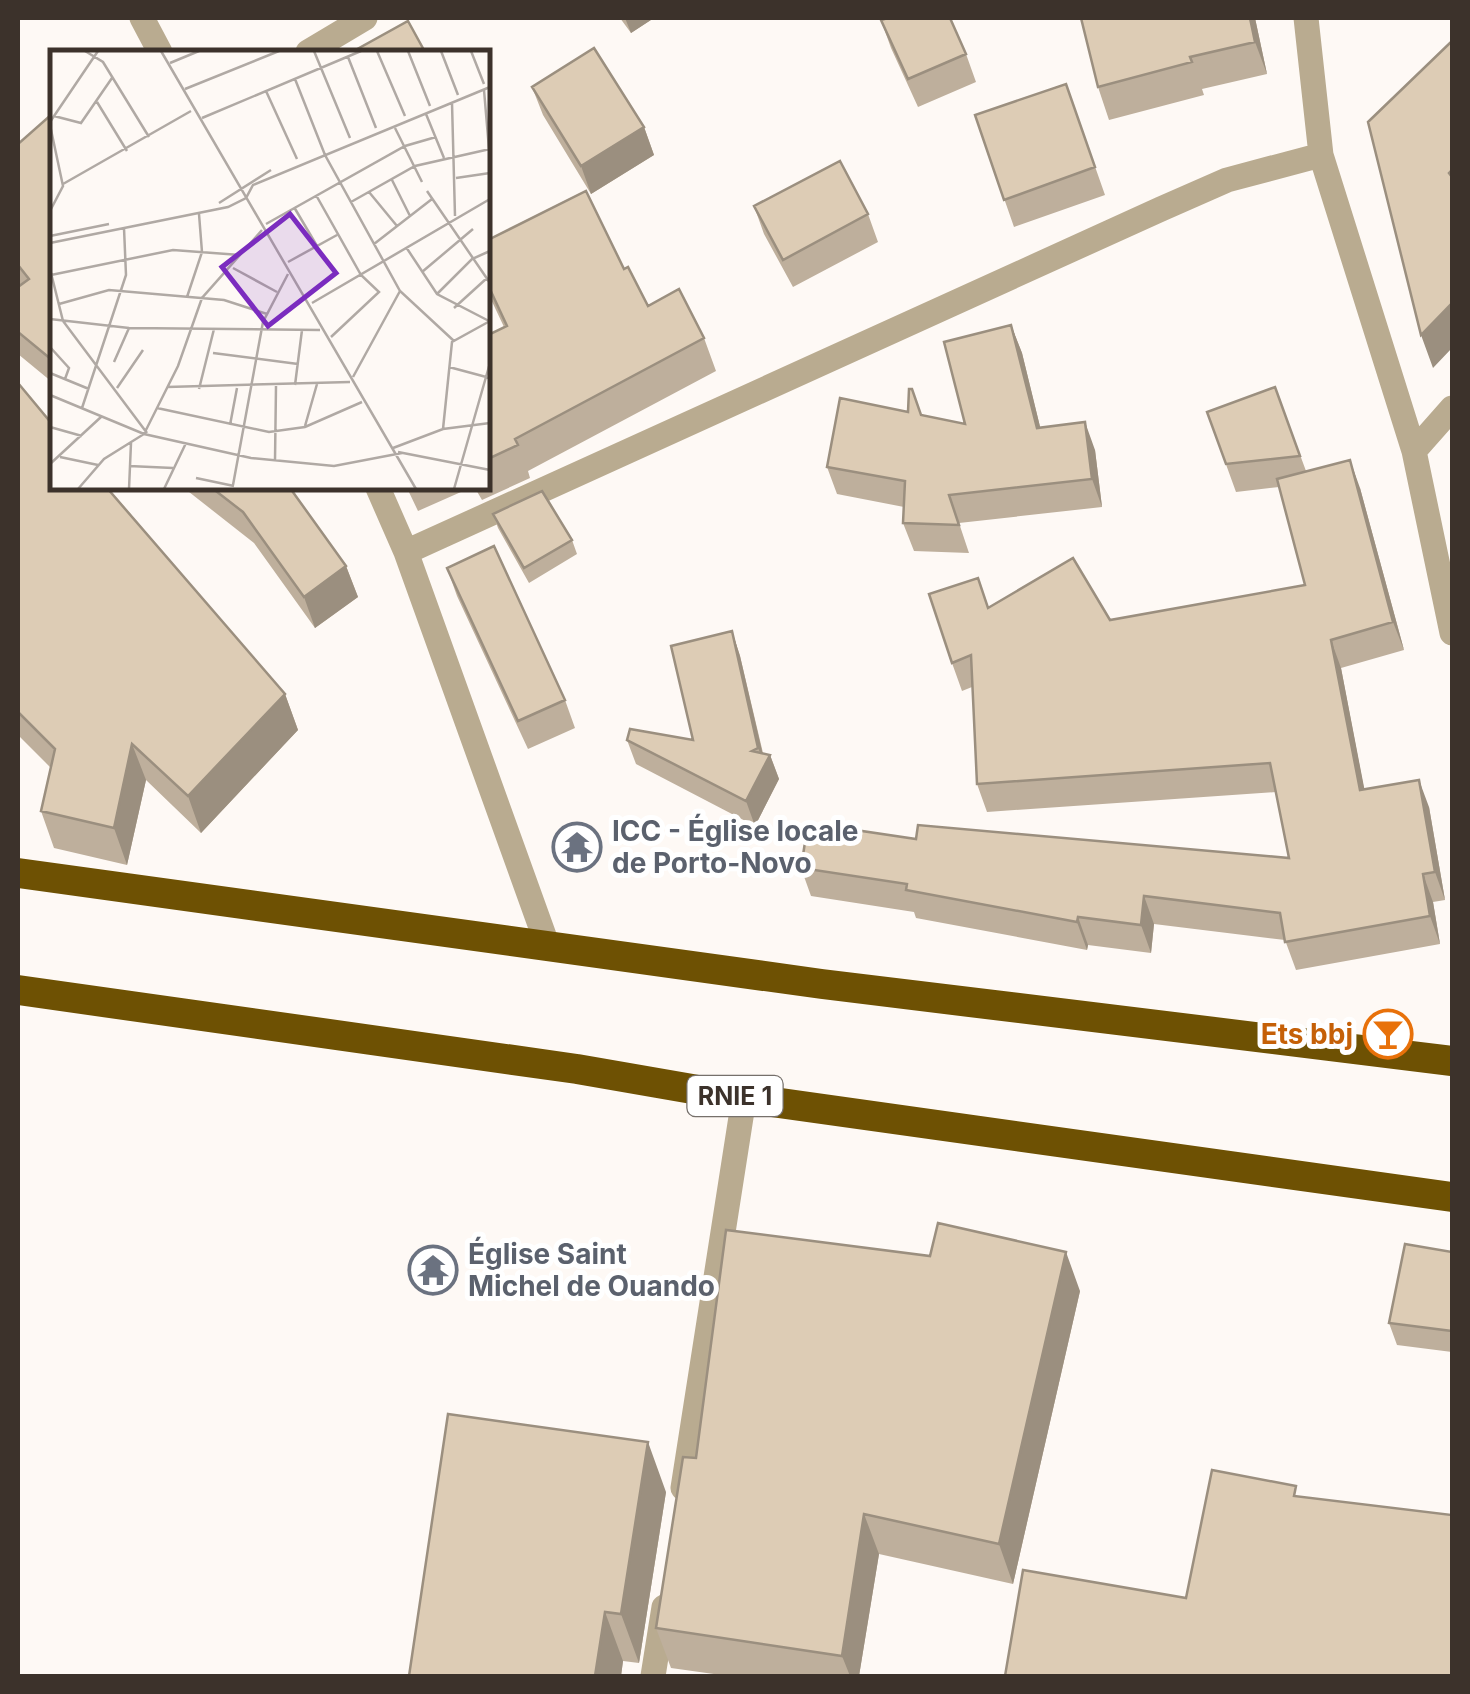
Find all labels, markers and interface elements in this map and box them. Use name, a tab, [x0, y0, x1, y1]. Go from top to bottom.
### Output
inset map	[50, 50, 490, 490]
place label: ICC - Église locale de Porto-Novo	[612, 813, 859, 880]
temple icon: ICC - Église locale de Porto-Novo	[551, 821, 603, 873]
bar icon: Ets bbj	[1362, 1008, 1414, 1060]
place label: Ets bbj	[1261, 1017, 1353, 1051]
road number: RNIE 1	[688, 1076, 782, 1116]
place label: Église Saint Michel de Ouando	[468, 1236, 715, 1303]
temple icon: Église Saint Michel de Ouando	[407, 1244, 459, 1296]

